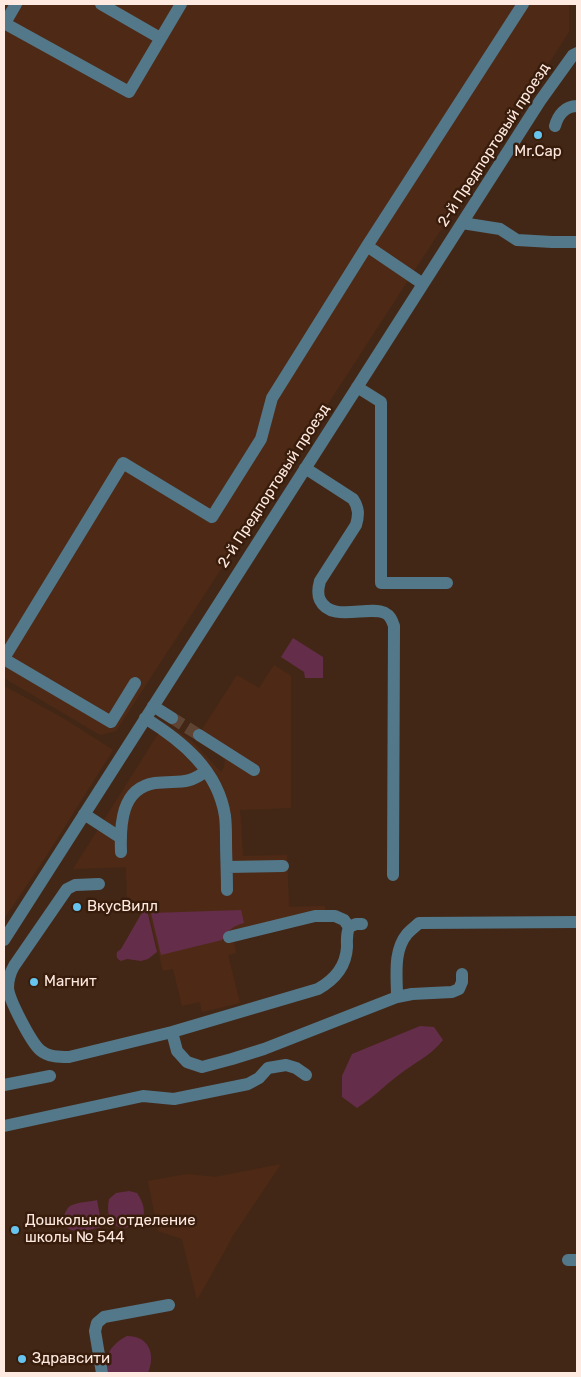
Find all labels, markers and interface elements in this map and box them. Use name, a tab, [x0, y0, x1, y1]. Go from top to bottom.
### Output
street label: 2-й Предпортовый проезд	[434, 60, 554, 230]
marker: Mr.Cap	[532, 129, 544, 141]
place label: Mr.Cap	[514, 143, 562, 161]
street label: 2-й Предпортовый проезд	[214, 401, 334, 571]
place label: ВкусВилл	[87, 898, 158, 916]
marker: ВкусВилл	[71, 901, 83, 913]
place label: Магнит	[44, 973, 97, 991]
marker: Магнит	[28, 976, 40, 988]
place label: Дошкольное отделение школы № 544	[25, 1212, 196, 1247]
marker: Дошкольное отделение школы № 544	[9, 1224, 21, 1236]
place label: Здравсити	[32, 1350, 110, 1368]
marker: Здравсити	[16, 1353, 28, 1365]

